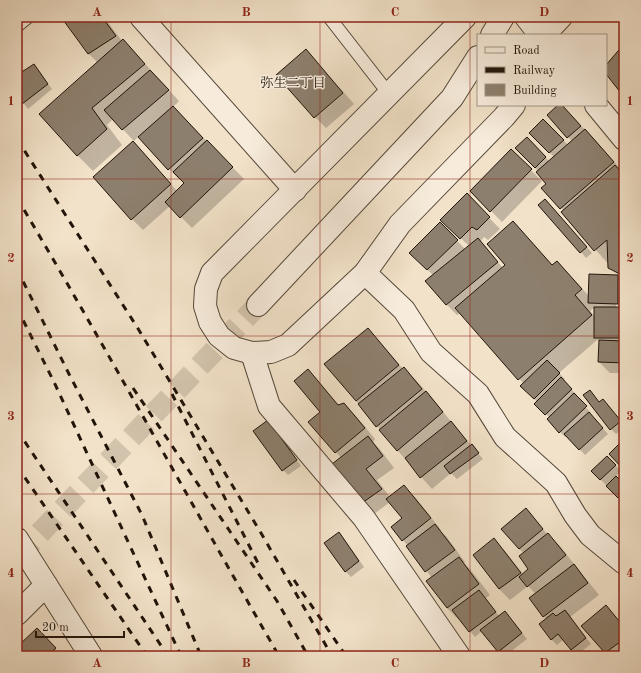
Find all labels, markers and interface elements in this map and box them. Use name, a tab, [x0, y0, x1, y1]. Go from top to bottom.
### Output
text: A	[92, 6, 102, 19]
text: B	[241, 6, 251, 19]
text: C	[391, 6, 399, 19]
text: D	[539, 6, 549, 19]
legend	[477, 34, 607, 106]
text: Road	[513, 45, 540, 57]
text: Railway	[513, 65, 556, 77]
district label: 弥生二丁目	[260, 76, 326, 90]
text: Building	[513, 85, 557, 97]
text: 1	[7, 95, 15, 108]
text: 1	[626, 95, 634, 108]
text: 2	[7, 252, 15, 265]
text: 2	[626, 252, 634, 265]
text: 3	[7, 410, 15, 423]
text: 3	[626, 410, 634, 423]
text: 4	[7, 567, 15, 580]
text: 4	[626, 567, 634, 580]
scale bar	[36, 613, 124, 639]
text: 20 m	[42, 622, 69, 634]
text: A	[92, 657, 102, 670]
text: B	[241, 657, 251, 670]
text: C	[391, 657, 399, 670]
text: D	[539, 657, 549, 670]

